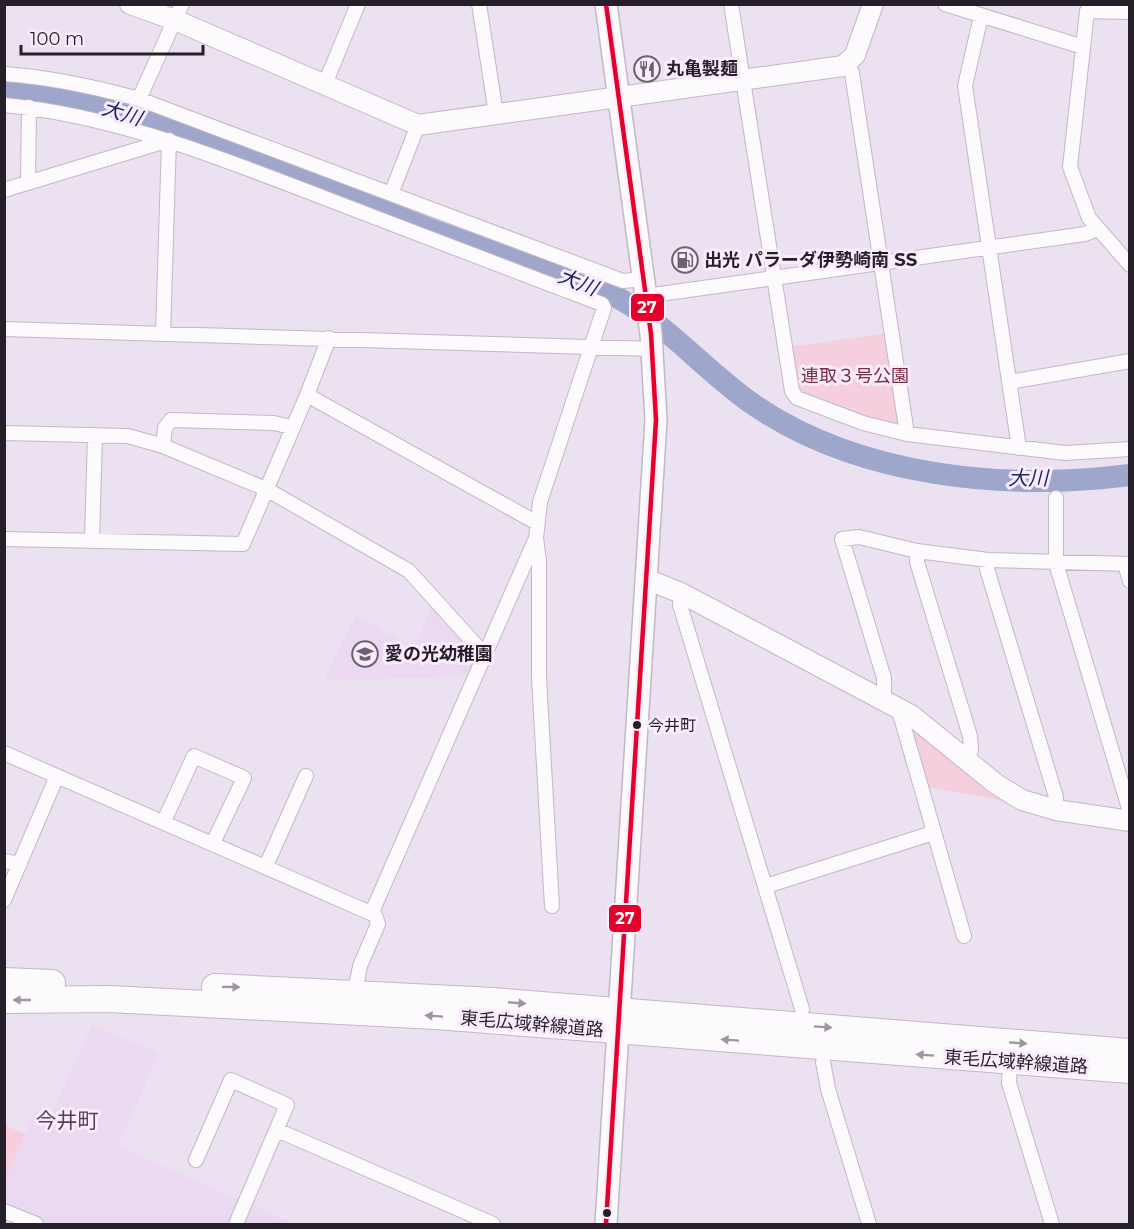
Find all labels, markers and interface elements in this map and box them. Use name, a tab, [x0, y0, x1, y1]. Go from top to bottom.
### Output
scale bar	[21, 18, 202, 56]
text: 100 m	[30, 28, 84, 50]
restaurant icon: 丸亀製麺	[632, 54, 662, 84]
place label: 丸亀製麺	[666, 58, 738, 80]
water label: 大川	[99, 96, 147, 131]
fuel station icon: 出光 パラーダ伊勢崎南 SS	[670, 245, 700, 275]
place label: 出光 パラーダ伊勢崎南 SS	[704, 249, 917, 271]
water label: 大川	[555, 264, 603, 301]
line badge: 27	[630, 293, 665, 322]
text: 27	[637, 298, 657, 317]
park label: 連取３号公園	[801, 365, 909, 387]
water label: 大川	[1008, 466, 1050, 490]
school or university icon: 愛の光幼稚園	[350, 639, 380, 669]
place label: 愛の光幼稚園	[385, 643, 493, 665]
place label: 今井町	[648, 716, 696, 735]
marker: 今井町	[631, 719, 643, 731]
line badge: 27	[608, 904, 642, 933]
text: 27	[615, 909, 635, 928]
one-way arrow	[221, 983, 240, 992]
one-way arrow	[12, 995, 31, 1005]
one-way arrow	[508, 998, 527, 1008]
street label: 東毛広域幹線道路	[459, 1007, 605, 1041]
one-way arrow	[424, 1011, 443, 1021]
one-way arrow	[814, 1022, 833, 1032]
one-way arrow	[721, 1035, 740, 1044]
one-way arrow	[1008, 1038, 1027, 1047]
street label: 東毛広域幹線道路	[943, 1046, 1089, 1078]
one-way arrow	[915, 1050, 934, 1060]
district label: 今井町	[36, 1108, 99, 1133]
unlabelled marker	[601, 1207, 613, 1219]

